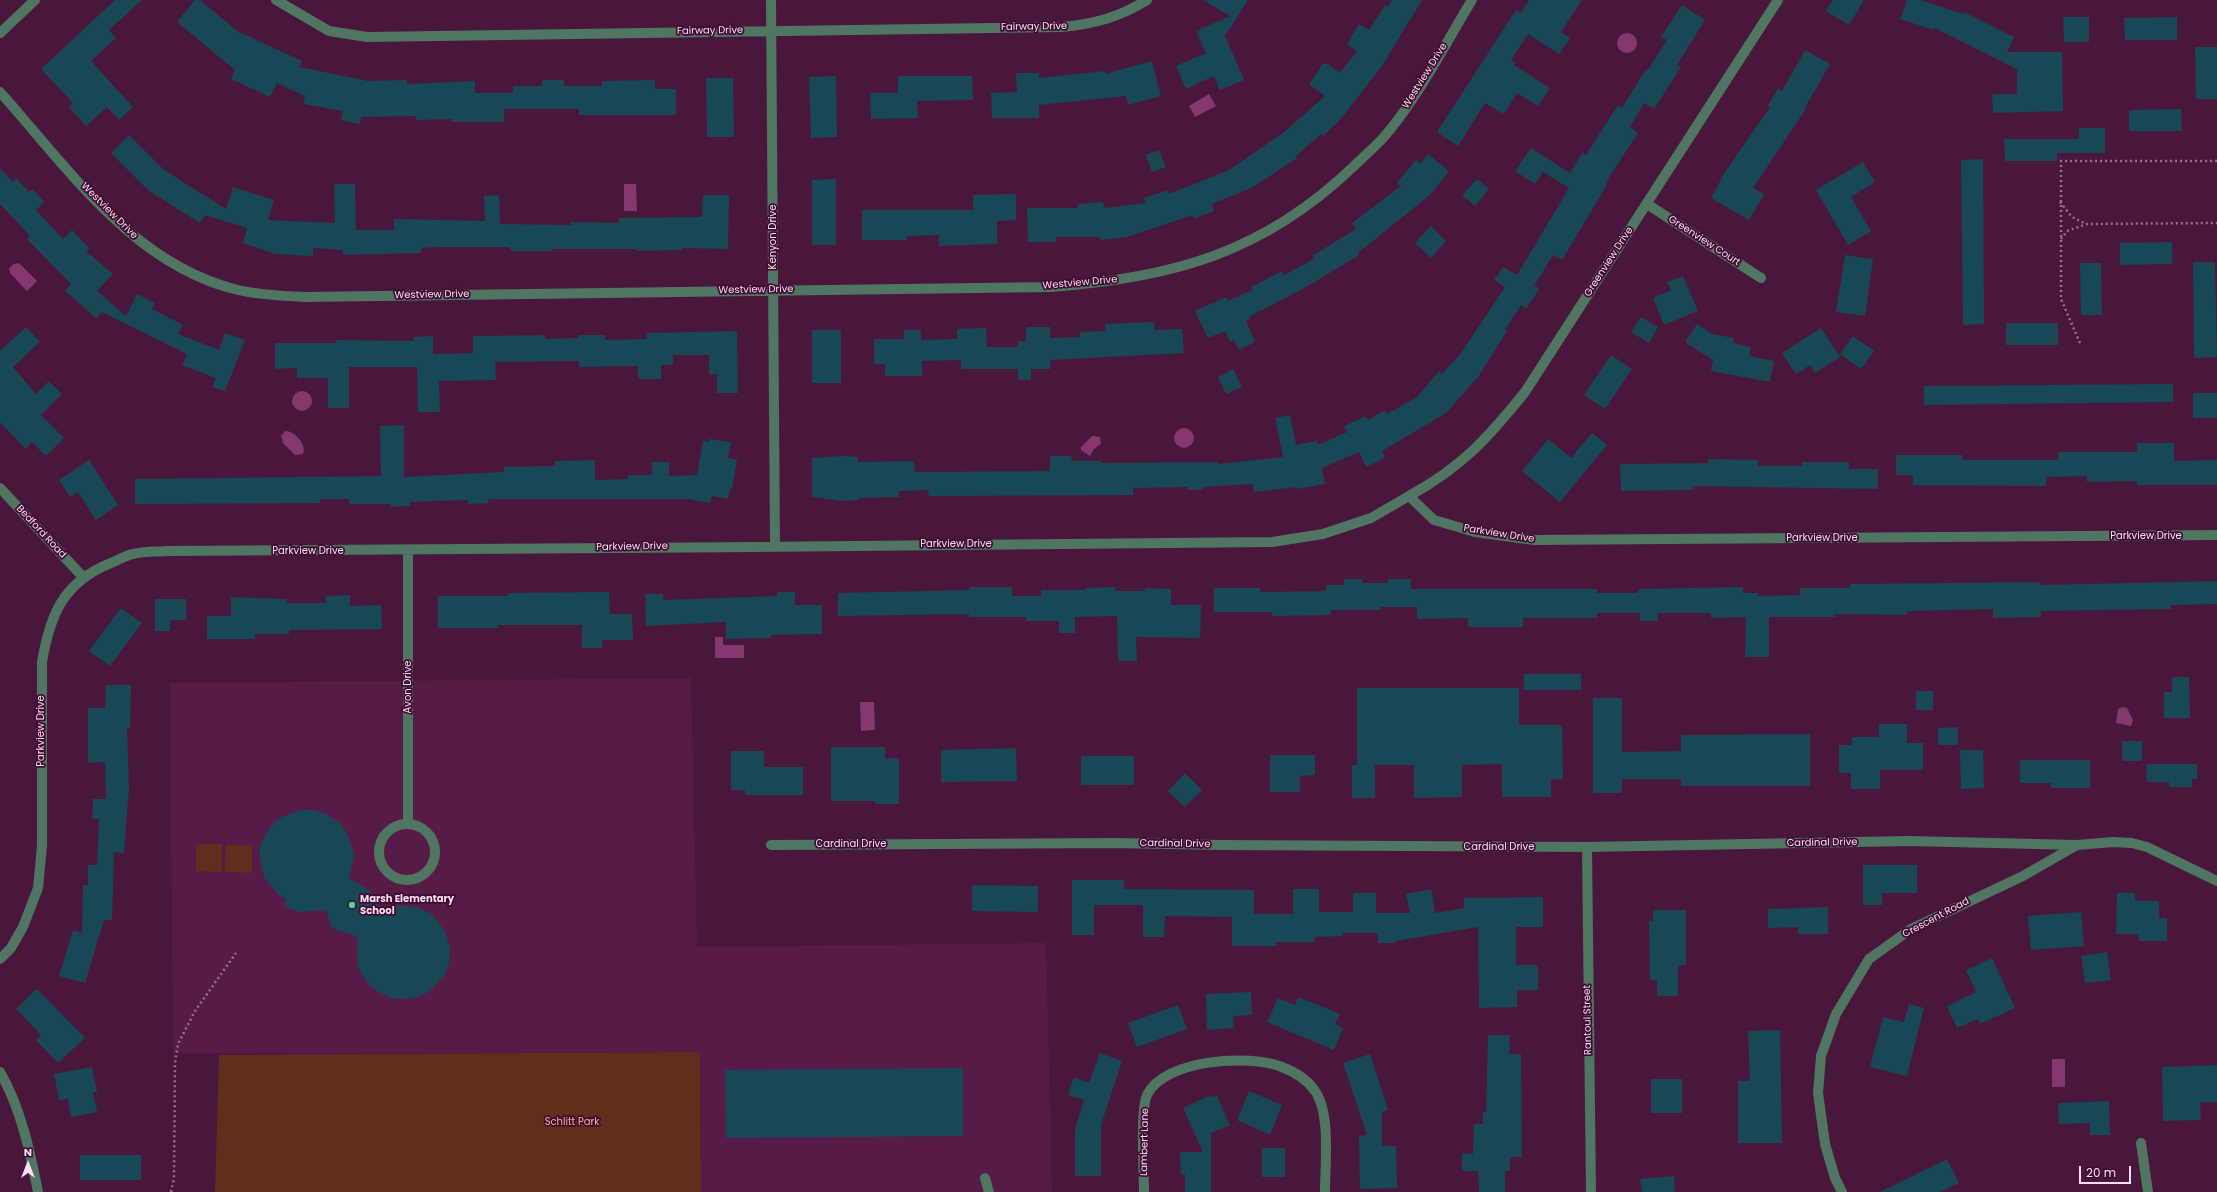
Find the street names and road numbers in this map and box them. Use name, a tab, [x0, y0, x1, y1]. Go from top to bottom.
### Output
street label: Fairway Drive	[1001, 20, 1067, 34]
street label: Fairway Drive	[677, 24, 743, 38]
street label: Westview Drive	[1400, 41, 1450, 111]
street label: Westview Drive	[78, 180, 140, 242]
street label: Kenyon Drive	[767, 205, 779, 269]
street label: Greenview Court	[1666, 213, 1742, 269]
street label: Greenview Drive	[1582, 225, 1636, 299]
street label: Westview Drive	[1042, 274, 1118, 292]
street label: Westview Drive	[718, 283, 794, 297]
street label: Westview Drive	[394, 288, 470, 302]
street label: Bedford Road	[13, 503, 69, 561]
street label: Parkview Drive	[1463, 522, 1535, 546]
street label: Parkview Drive	[2110, 530, 2182, 542]
street label: Parkview Drive	[1786, 532, 1858, 544]
street label: Parkview Drive	[920, 538, 992, 550]
street label: Parkview Drive	[596, 540, 668, 554]
street label: Parkview Drive	[272, 545, 344, 557]
street label: Avon Drive	[402, 661, 414, 713]
street label: Parkview Drive	[35, 695, 47, 767]
street label: Cardinal Drive	[1787, 836, 1857, 850]
street label: Cardinal Drive	[1140, 837, 1210, 851]
street label: Cardinal Drive	[816, 838, 886, 850]
street label: Cardinal Drive	[1464, 841, 1534, 853]
street label: Crescent Road	[1901, 895, 1971, 941]
street label: Rantoul Street	[1581, 985, 1595, 1055]
street label: Lambert Lane	[1138, 1108, 1152, 1176]

